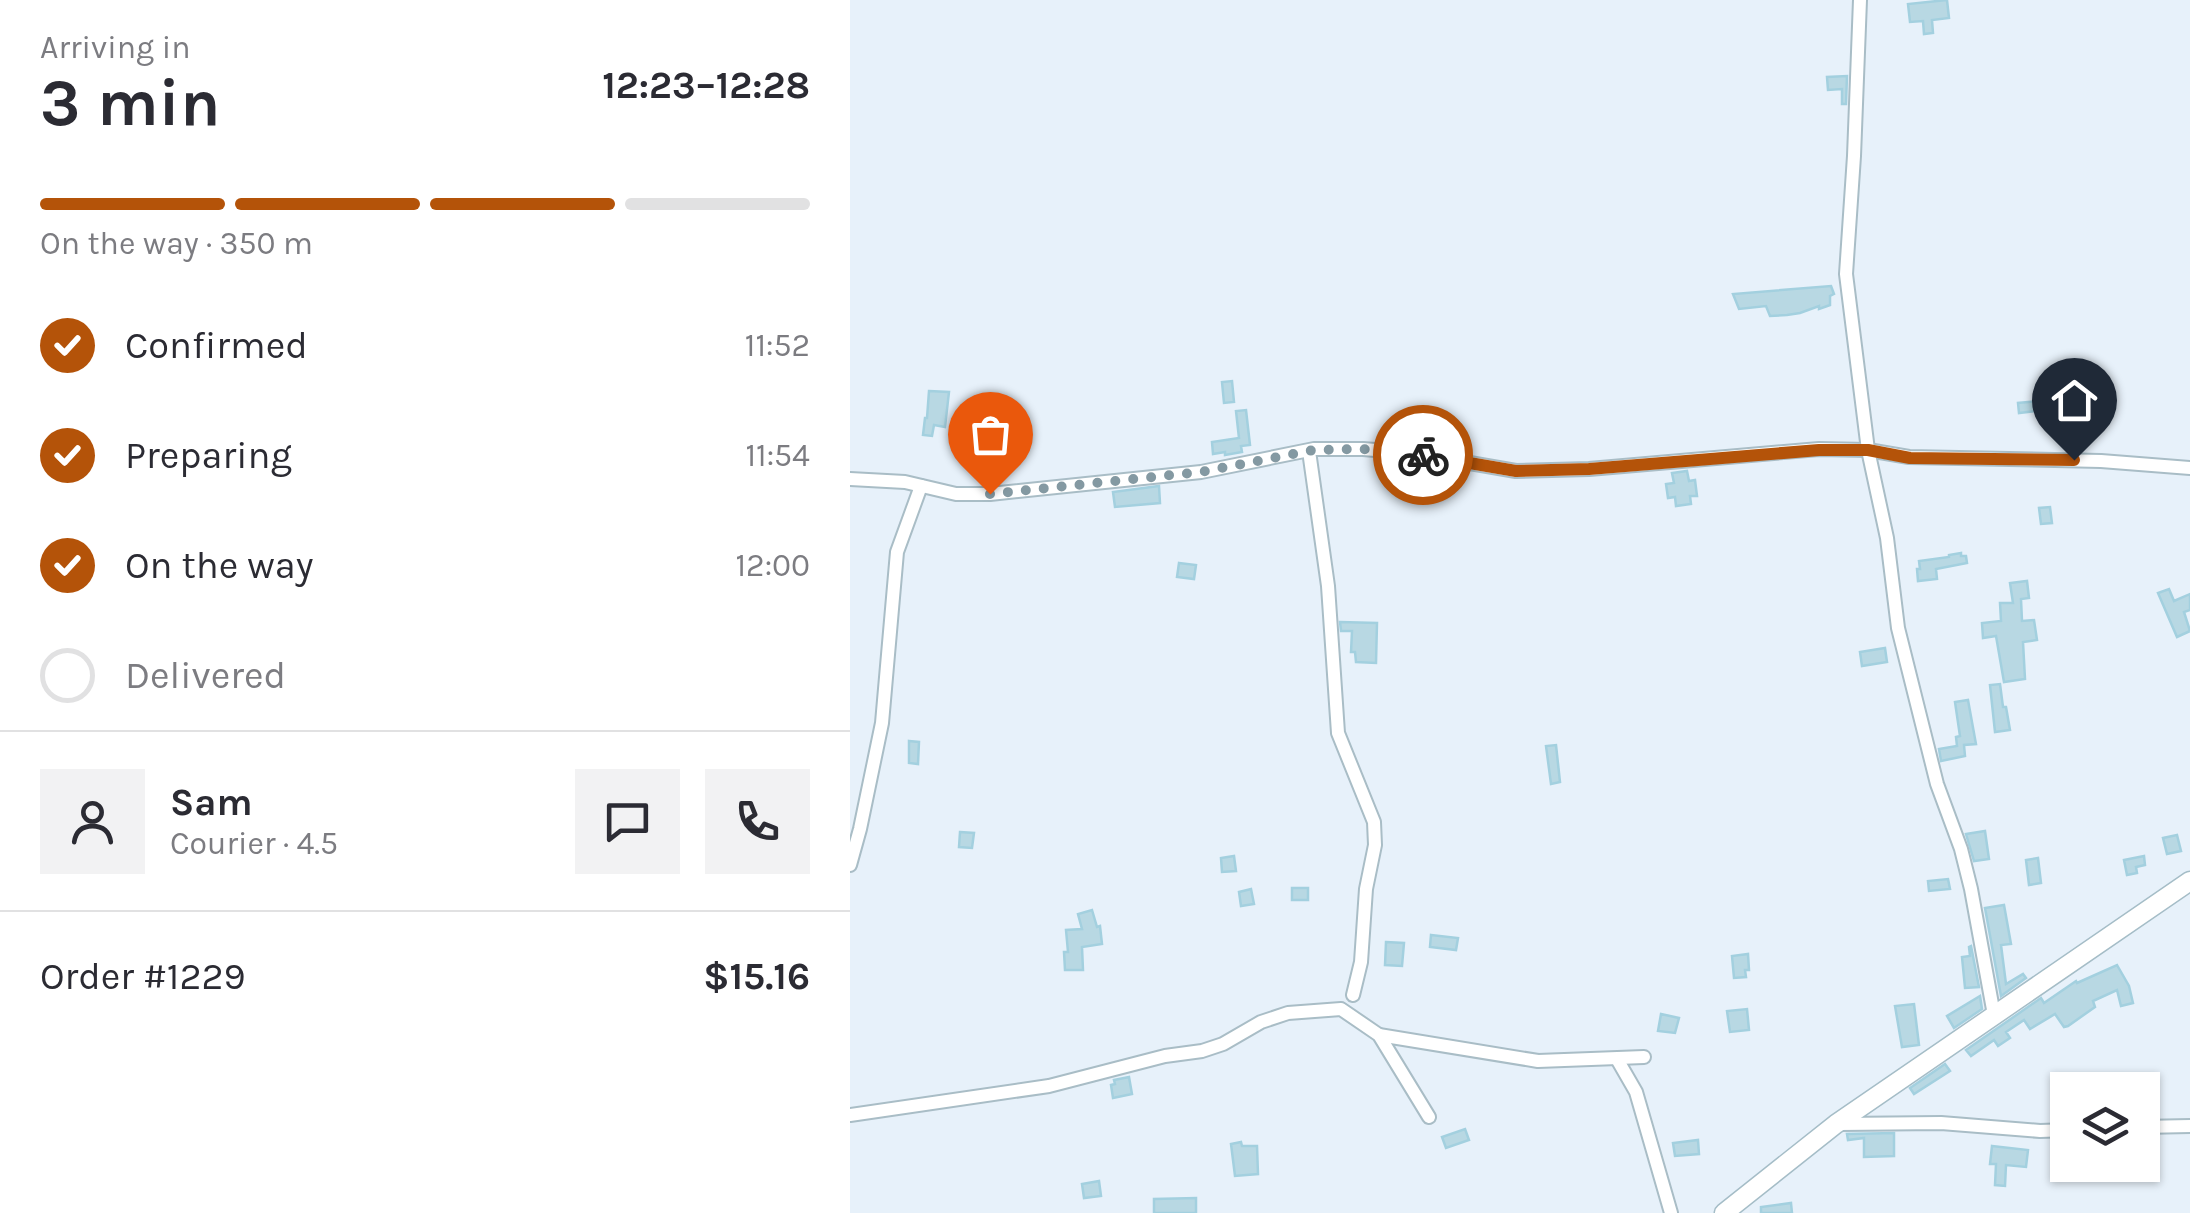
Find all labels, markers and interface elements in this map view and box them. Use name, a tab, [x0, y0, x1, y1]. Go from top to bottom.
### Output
text: Arriving in	[40, 29, 191, 66]
text: 12:23–12:28	[602, 63, 810, 108]
text: 3 min	[40, 65, 220, 141]
text: On the way · 350 m	[40, 225, 313, 262]
icon: check	[40, 318, 95, 373]
text: Confirmed	[125, 323, 308, 368]
text: 11:52	[745, 327, 810, 364]
pin	[2032, 358, 2117, 461]
icon: home	[2047, 373, 2102, 428]
pin	[948, 392, 1033, 495]
courier	[1373, 405, 1473, 505]
icon: bag	[963, 407, 1018, 462]
icon: check	[40, 428, 95, 483]
icon: bike	[1396, 428, 1451, 483]
text: Preparing	[125, 433, 292, 478]
text: 11:54	[746, 437, 810, 474]
icon: check	[40, 538, 95, 593]
text: On the way	[125, 543, 313, 588]
text: 12:00	[736, 547, 810, 584]
text: Delivered	[125, 653, 286, 698]
button: person	[40, 769, 145, 874]
button: chat	[575, 769, 680, 874]
button: phone	[705, 769, 810, 874]
text: Sam	[170, 780, 253, 825]
text: Courier · 4.5	[170, 825, 338, 862]
text: Order #1229	[40, 954, 245, 999]
text: $15.16	[703, 954, 810, 999]
map controls	[2050, 1072, 2160, 1182]
button: layers	[2050, 1072, 2160, 1182]

